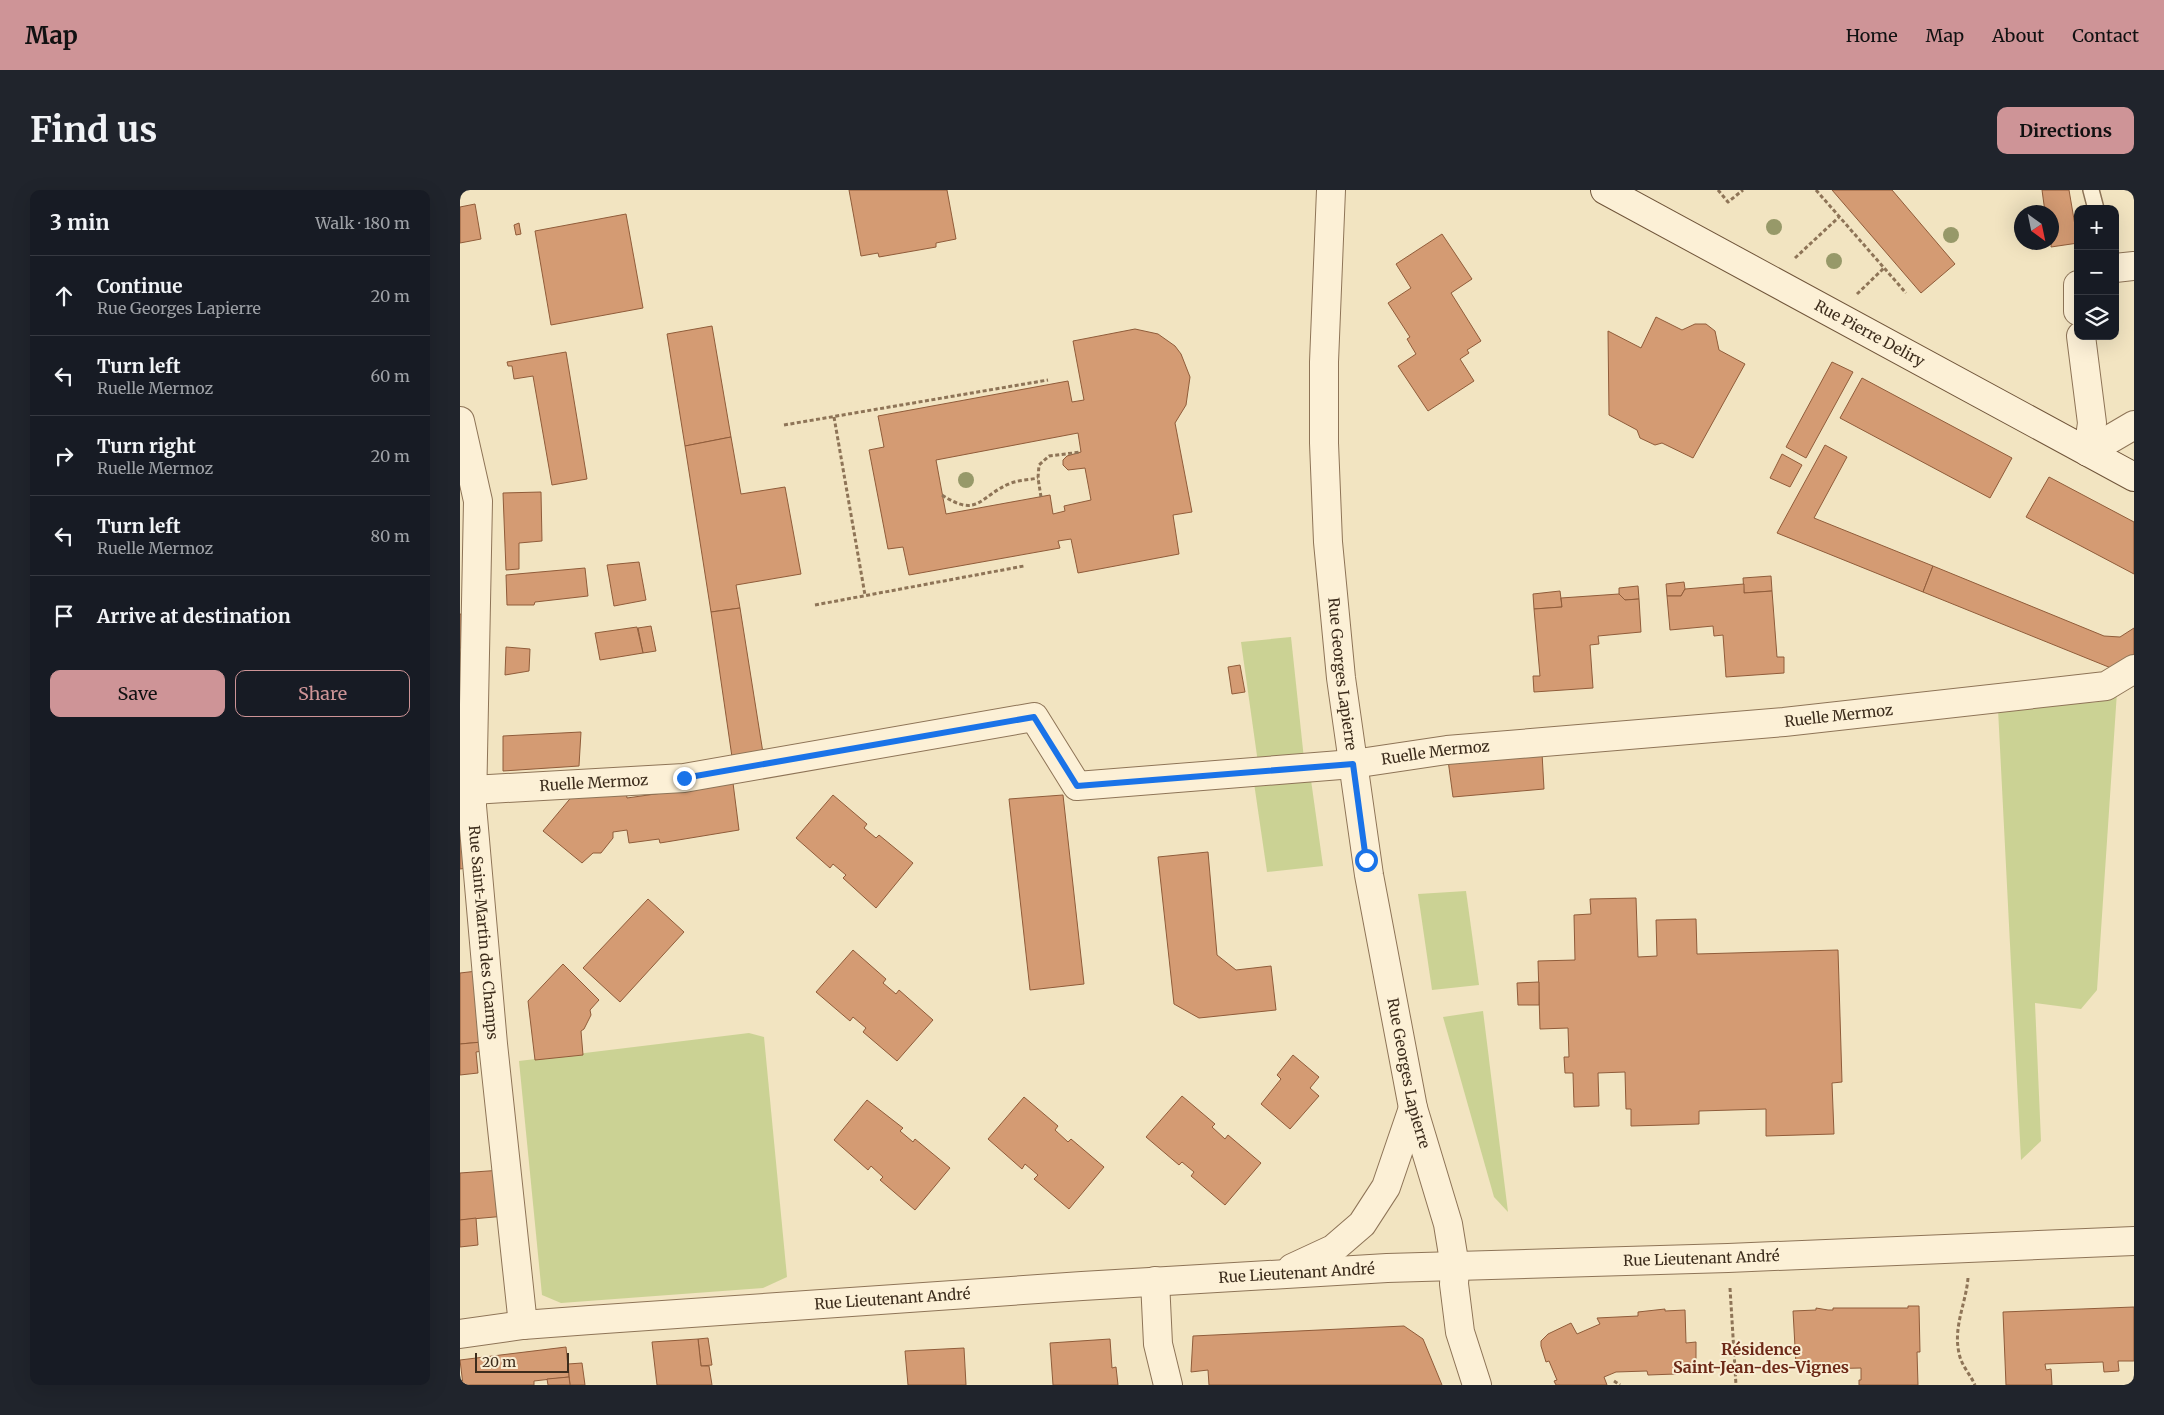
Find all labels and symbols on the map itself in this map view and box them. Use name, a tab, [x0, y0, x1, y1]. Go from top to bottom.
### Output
north arrow	[2014, 205, 2059, 250]
street label: Rue Pierre Deliry	[1811, 296, 1928, 371]
street label: Rue Georges Lapierre	[1324, 597, 1361, 752]
street label: Ruelle Mermoz	[1783, 700, 1894, 731]
street label: Ruelle Mermoz	[1380, 737, 1490, 769]
route end	[673, 767, 696, 790]
street label: Ruelle Mermoz	[539, 770, 649, 795]
street label: Rue Saint-Martin des Champs	[465, 824, 503, 1040]
route start	[1355, 849, 1378, 872]
street label: Rue Georges Lapierre	[1383, 996, 1435, 1151]
street label: Rue Lieutenant André	[1623, 1246, 1780, 1270]
street label: Rue Lieutenant André	[1218, 1259, 1375, 1287]
street label: Rue Lieutenant André	[814, 1284, 971, 1313]
district label: Résidence Saint-Jean-des-Vignes	[1673, 1339, 1849, 1377]
scale bar	[475, 1350, 569, 1373]

